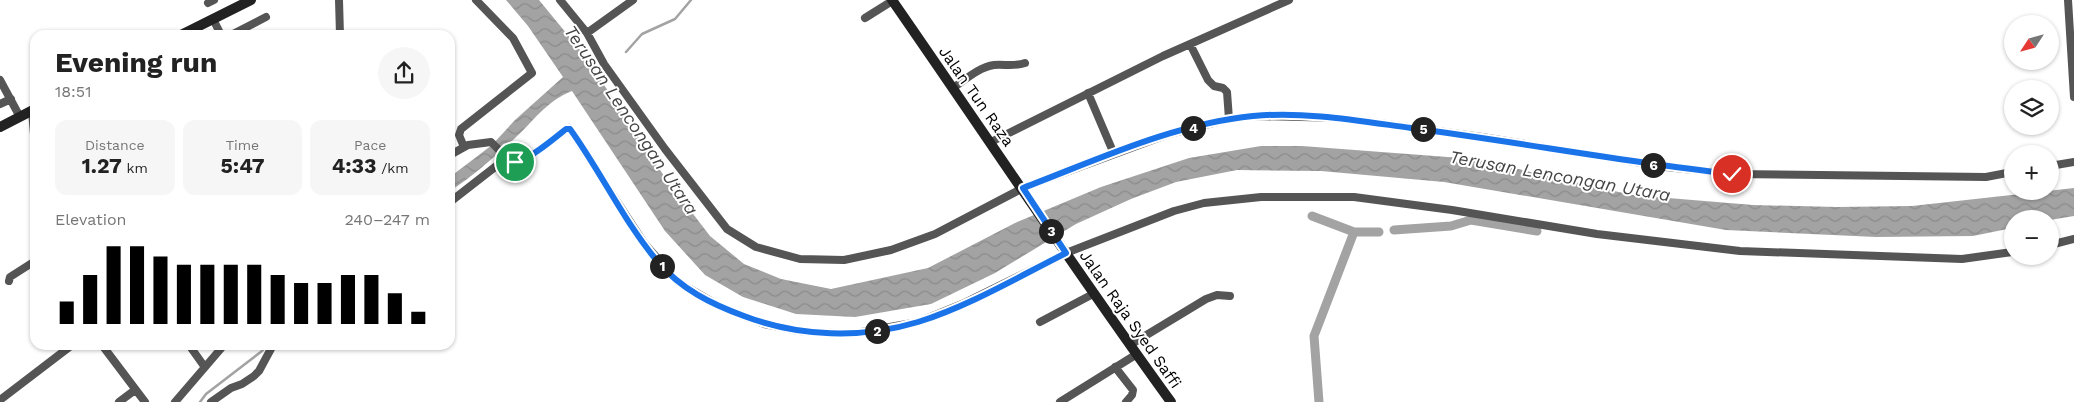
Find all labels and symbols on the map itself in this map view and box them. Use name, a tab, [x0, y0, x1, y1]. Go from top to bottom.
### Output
north arrow	[2004, 15, 2059, 70]
water label: Terusan Lencongan Utara	[560, 21, 703, 218]
street label: Jalan Tun Raza	[935, 43, 1018, 150]
pin: 4	[1180, 116, 1206, 140]
pin: 5	[1410, 116, 1436, 142]
pin	[494, 141, 536, 183]
water label: Terusan Lencongan Utara	[1448, 146, 1672, 205]
pin: 6	[1640, 152, 1666, 178]
pin	[1711, 153, 1753, 195]
pin: 3	[1038, 218, 1064, 244]
street label: Jalan Raja Syed Saffi	[1076, 247, 1185, 392]
pin: 1	[650, 254, 674, 278]
pin: 2	[864, 318, 890, 344]

